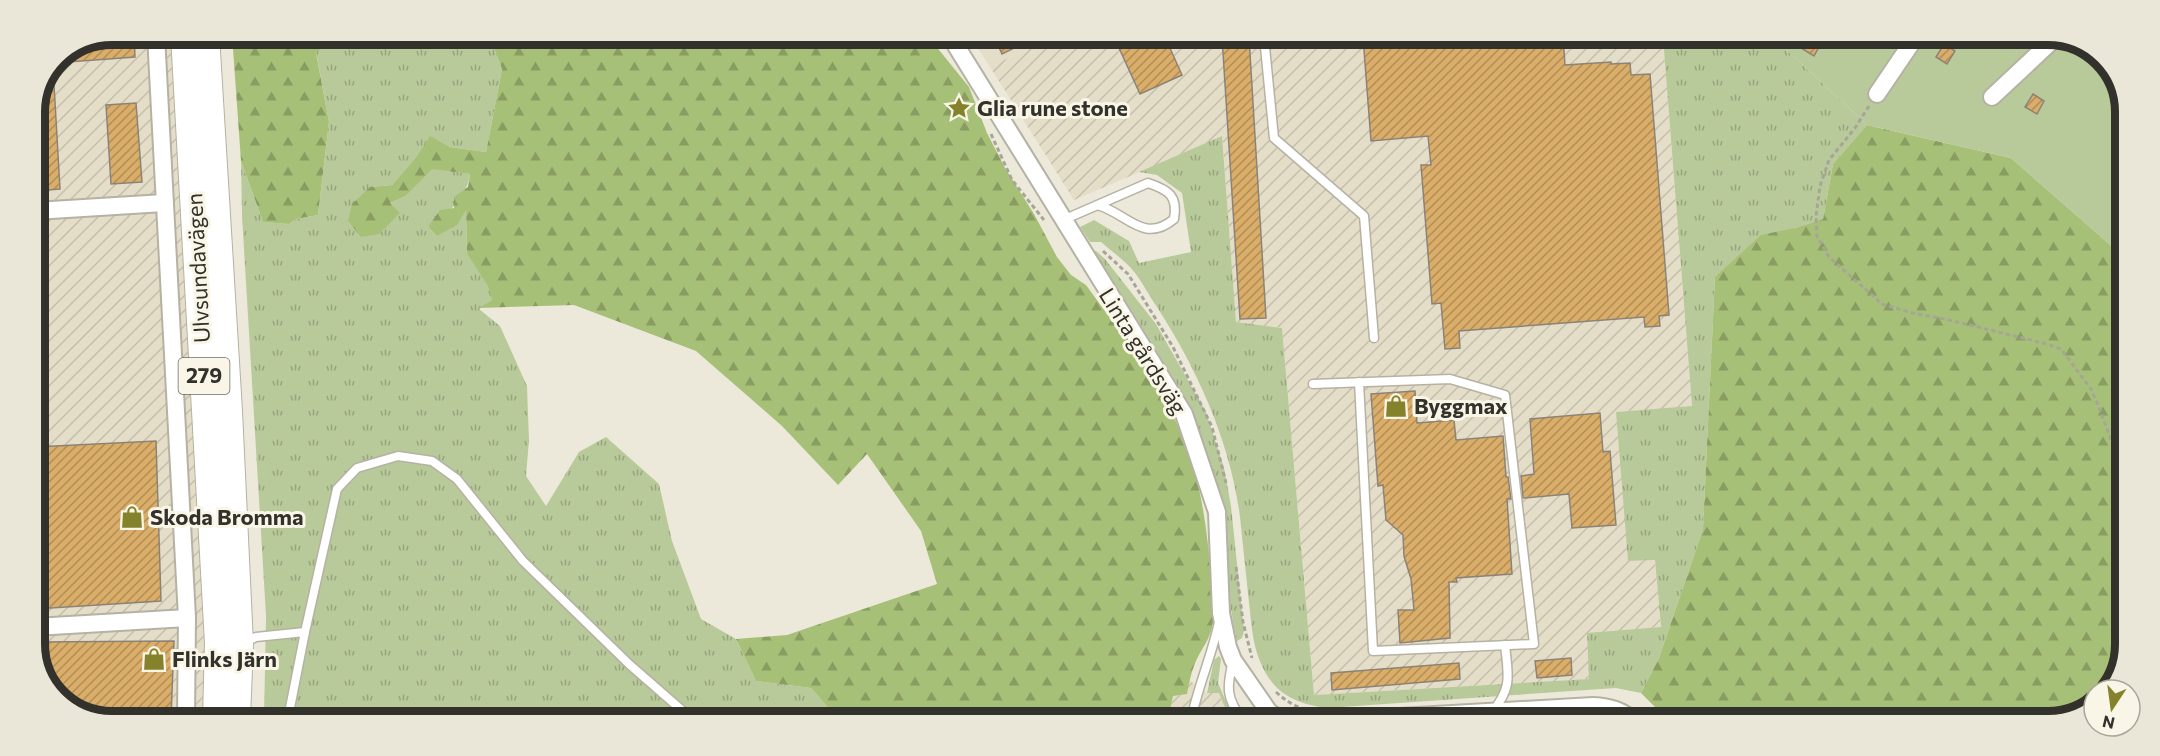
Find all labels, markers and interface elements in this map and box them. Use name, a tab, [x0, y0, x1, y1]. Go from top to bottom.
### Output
place label: Glia rune stone	[977, 94, 1128, 121]
place icon: Glia rune stone	[946, 95, 972, 121]
street label: Ulvsundavägen	[180, 192, 215, 344]
street label: Linta gårdsväg	[1094, 282, 1193, 419]
road number: 279	[178, 358, 230, 394]
place label: Byggmax	[1414, 392, 1508, 419]
shop icon: Byggmax	[1383, 393, 1409, 419]
place label: Skoda Bromma	[150, 503, 304, 530]
shop icon: Skoda Bromma	[119, 504, 145, 530]
place label: Flinks Järn	[172, 645, 277, 672]
shop icon: Flinks Järn	[141, 646, 167, 672]
north arrow	[2082, 678, 2142, 738]
text: N	[2101, 712, 2116, 734]

